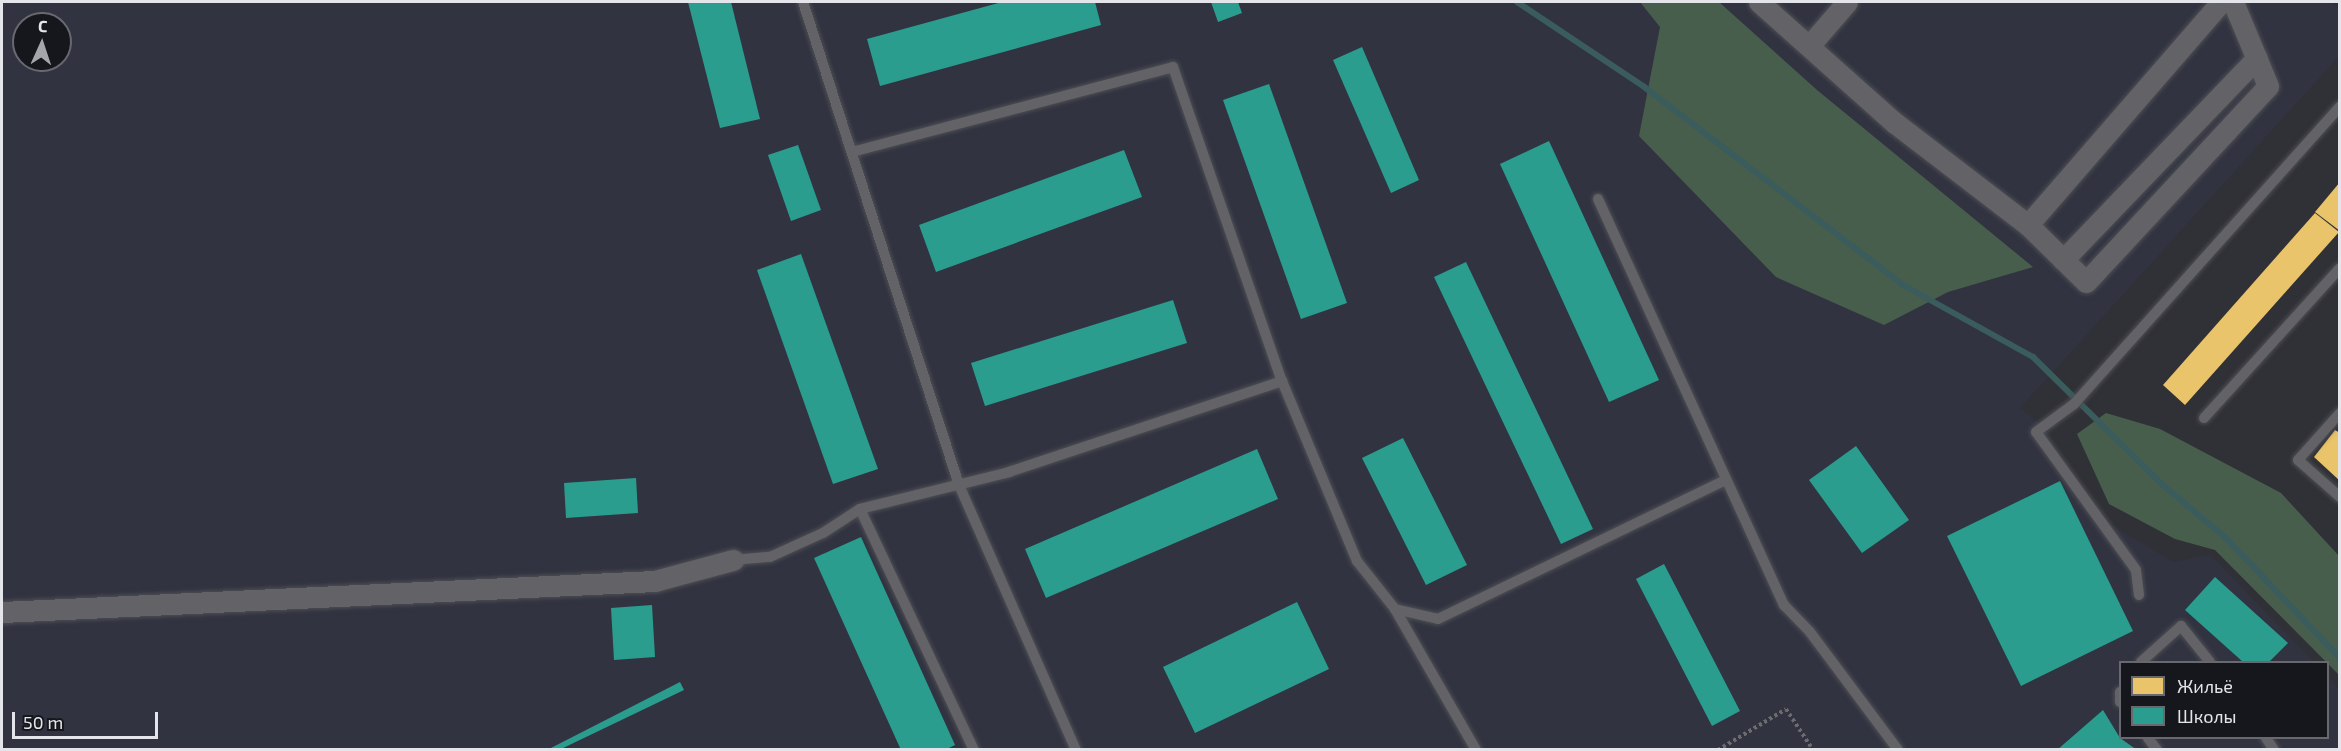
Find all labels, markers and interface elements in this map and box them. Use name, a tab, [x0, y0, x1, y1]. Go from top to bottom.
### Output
north arrow	[12, 12, 72, 72]
text: С	[38, 16, 48, 35]
legend	[2119, 661, 2329, 739]
text: Жильё	[2177, 675, 2233, 697]
scale bar	[15, 700, 160, 738]
text: Школы	[2177, 705, 2237, 727]
text: 50 m	[23, 711, 63, 733]

